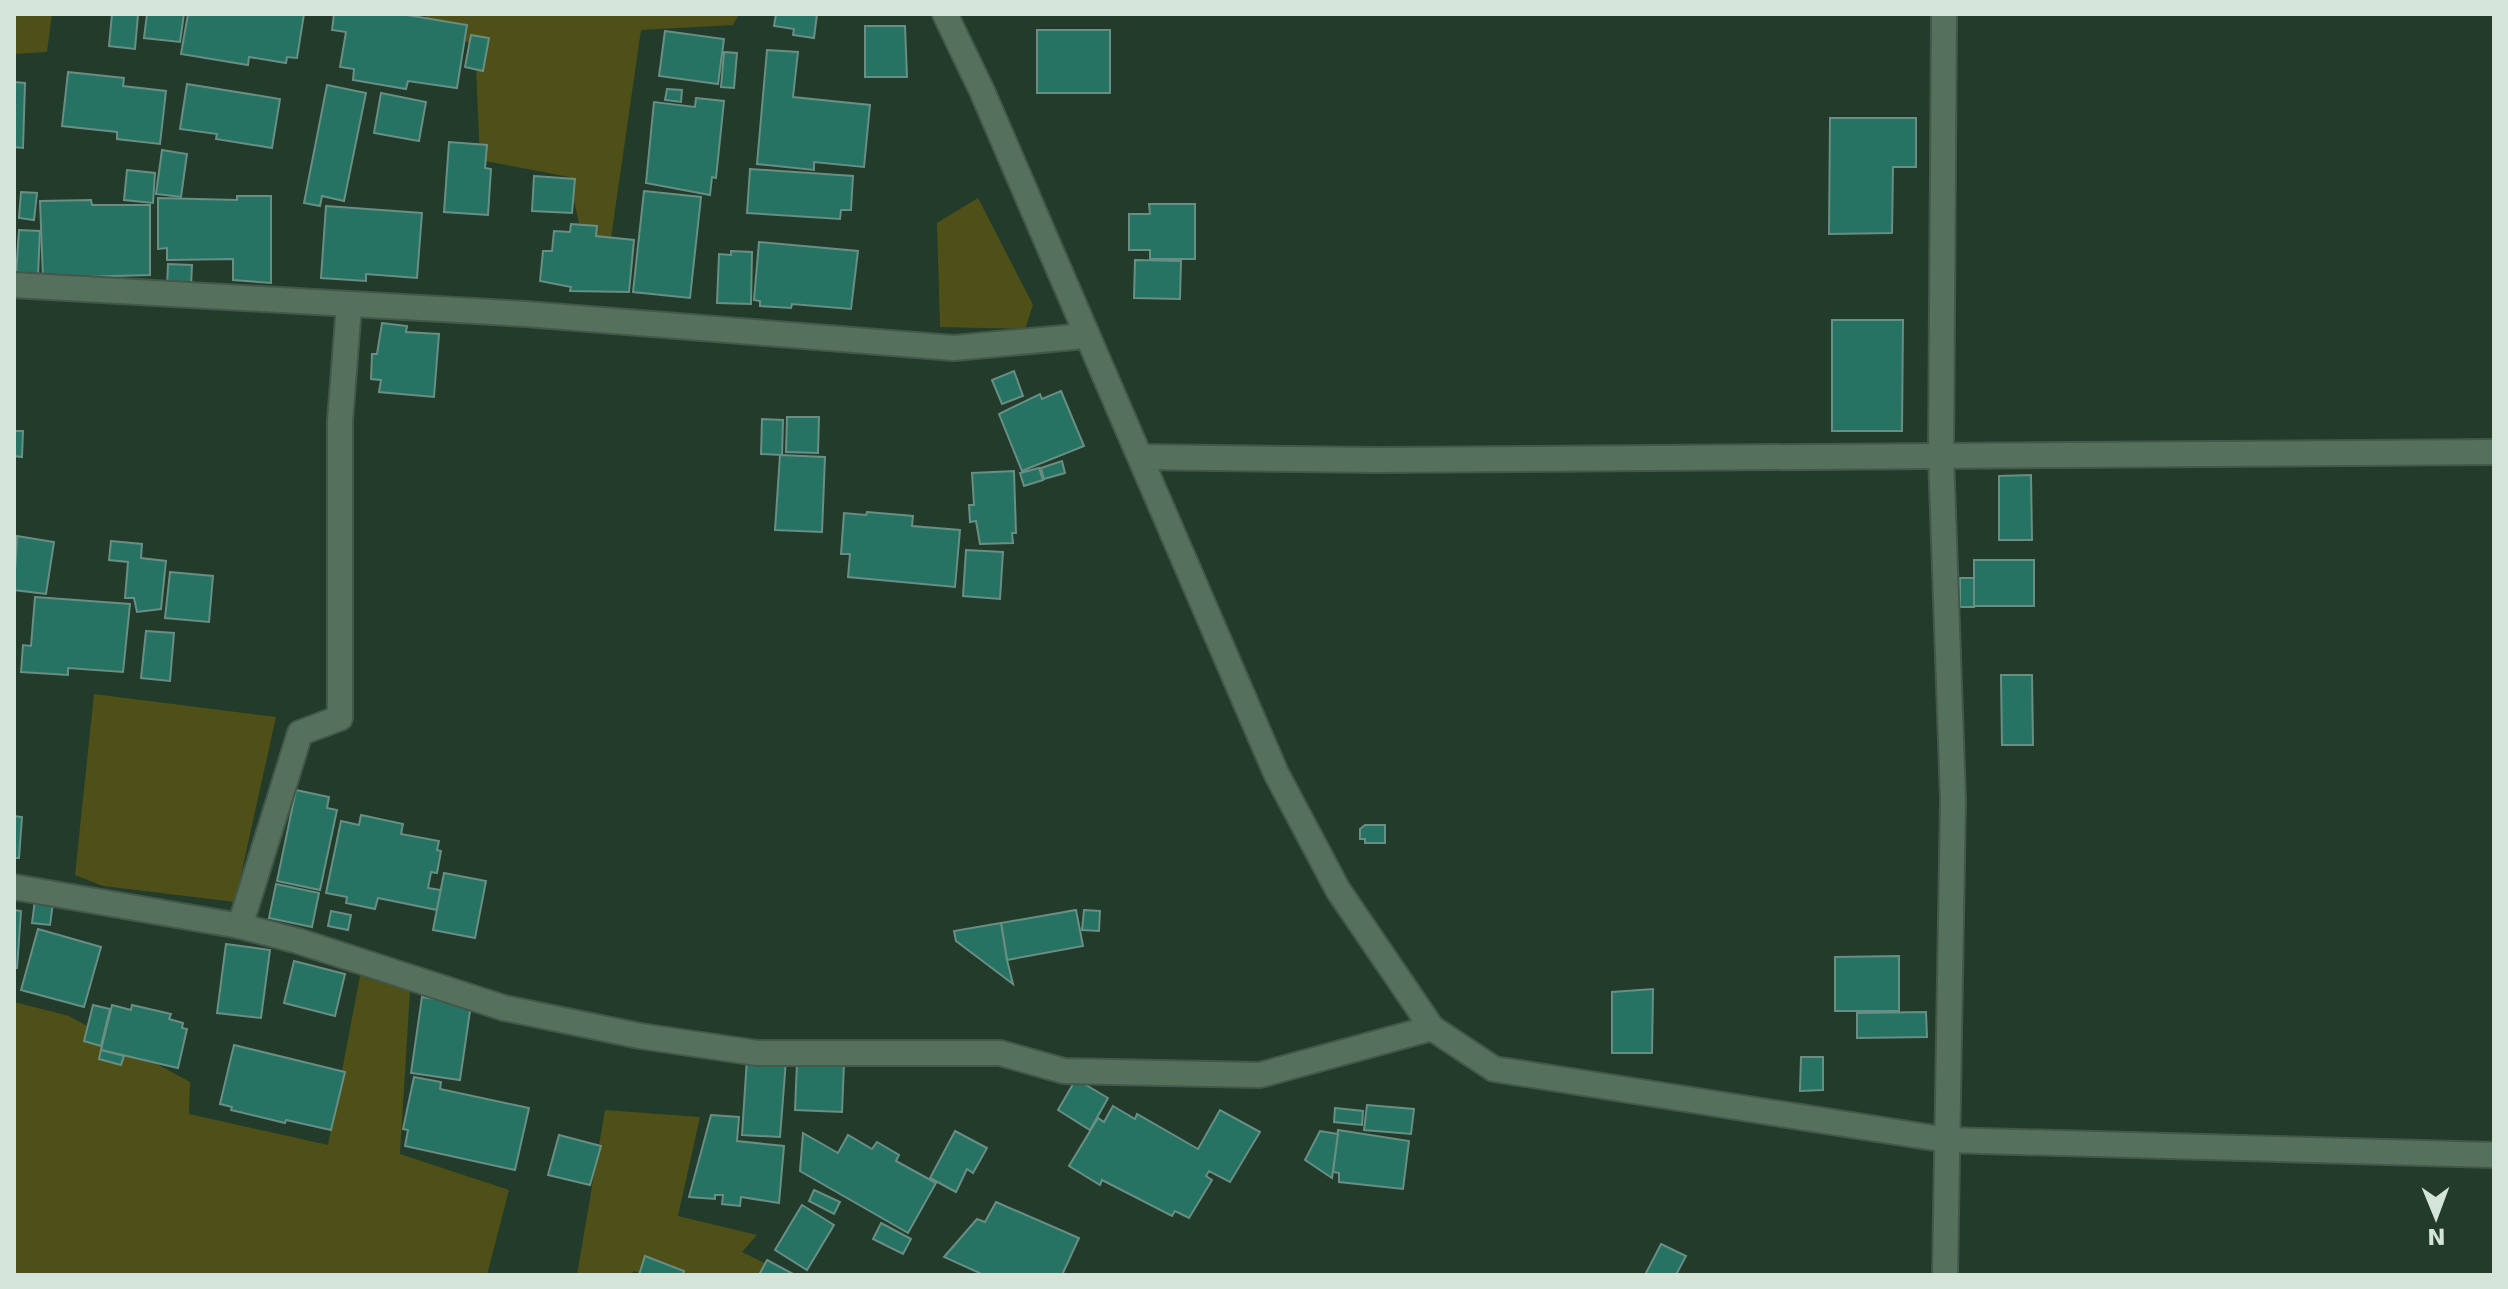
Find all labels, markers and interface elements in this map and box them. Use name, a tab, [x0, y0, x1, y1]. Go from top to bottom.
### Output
north arrow	[2396, 1177, 2476, 1257]
text: N	[2427, 1224, 2446, 1249]

